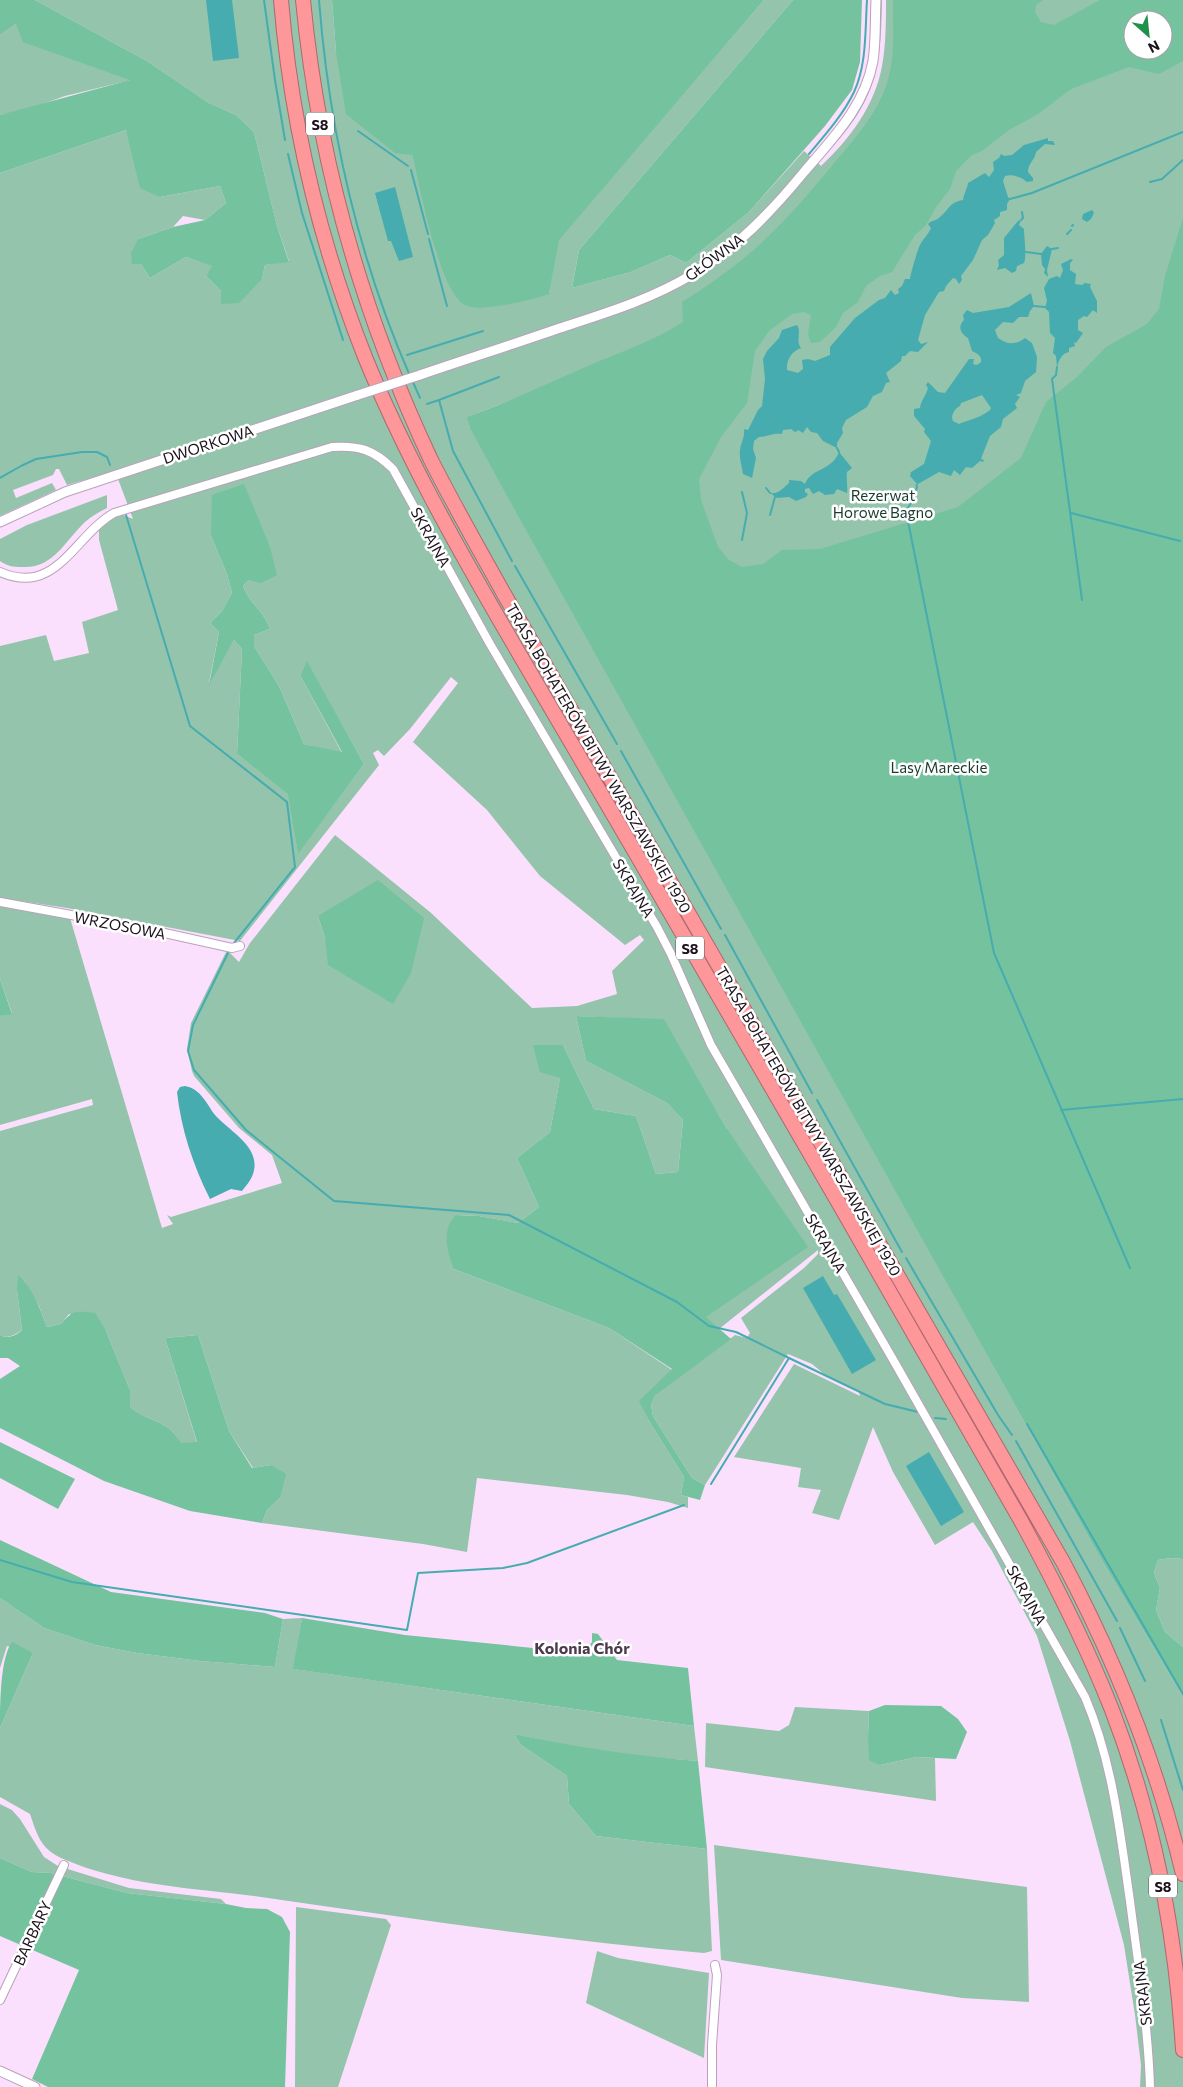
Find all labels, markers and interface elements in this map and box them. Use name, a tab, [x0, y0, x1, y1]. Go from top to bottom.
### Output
north arrow	[1123, 10, 1173, 60]
text: N	[1146, 37, 1163, 57]
road number: S8	[306, 112, 334, 136]
street label: GŁÓWNA	[680, 229, 747, 284]
street label: DWORKOWA	[160, 421, 256, 467]
park label: Rezerwat Horowe Bagno	[833, 486, 933, 521]
street label: SKRAJNA	[407, 504, 455, 570]
street label: TRASA BOHATERÓW BITWY WARSZAWSKIEJ 1920	[503, 599, 696, 916]
park label: Lasy Mareckie	[891, 758, 987, 776]
street label: SKRAJNA	[609, 855, 659, 921]
street label: WRZOSOWA	[73, 907, 167, 943]
road number: S8	[676, 936, 704, 960]
street label: TRASA BOHATERÓW BITWY WARSZAWSKIEJ 1920	[713, 962, 906, 1279]
street label: SKRAJNA	[802, 1210, 850, 1276]
street label: SKRAJNA	[1003, 1562, 1051, 1628]
district label: Kolonia Chór	[534, 1638, 630, 1657]
road number: S8	[1149, 1874, 1177, 1898]
street label: BARBARY	[9, 1898, 55, 1968]
street label: SKRAJNA	[1129, 1959, 1155, 2027]

